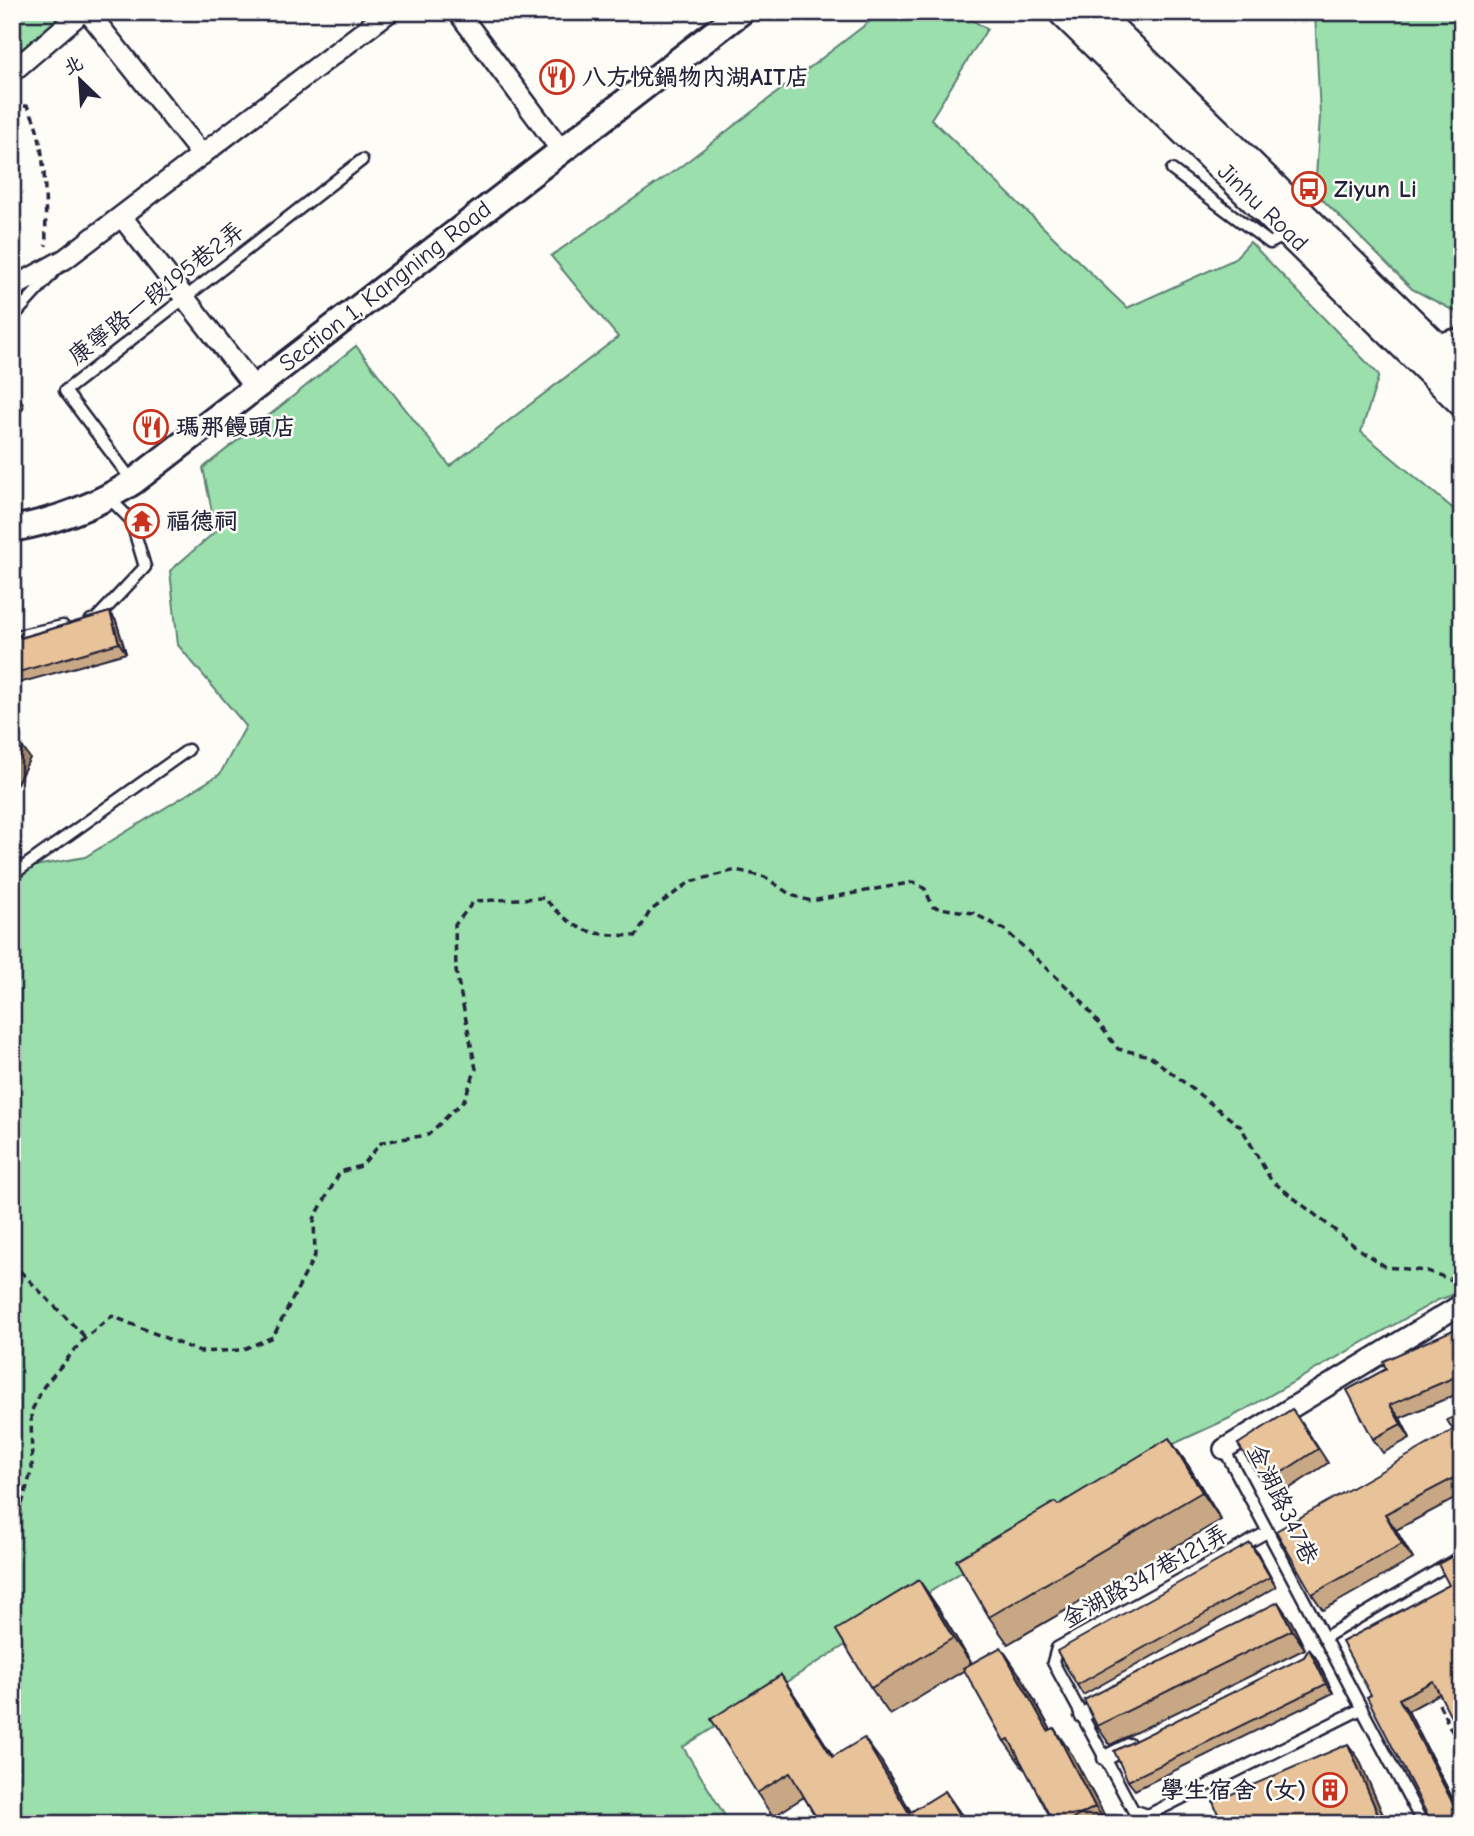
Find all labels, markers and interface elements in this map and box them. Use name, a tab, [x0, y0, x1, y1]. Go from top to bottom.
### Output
north arrow	[46, 46, 116, 116]
text: 北	[60, 52, 87, 79]
restaurant icon: 八方悅鍋物內湖AIT店	[538, 58, 576, 96]
place label: 八方悅鍋物內湖AIT店	[582, 63, 810, 91]
street label: Jinhu Road	[1212, 157, 1314, 257]
bus stop icon: Ziyun Li	[1290, 170, 1328, 208]
place label: Ziyun Li	[1334, 175, 1417, 203]
street label: Section 1, Kangning Road	[274, 195, 496, 377]
street label: 康寧路一段195巷2弄	[62, 216, 250, 370]
restaurant icon: 瑪那饅頭店	[132, 408, 170, 446]
place label: 瑪那饅頭店	[176, 413, 296, 441]
temple icon: 福德祠	[123, 502, 161, 540]
place label: 福德祠	[166, 507, 238, 535]
street label: 金湖路347巷	[1242, 1439, 1324, 1569]
street label: 金湖路347巷121弄	[1057, 1519, 1233, 1633]
building icon: 學生宿舍 (女)	[1311, 1771, 1349, 1809]
place label: 學生宿舍 (女)	[1160, 1776, 1306, 1804]

